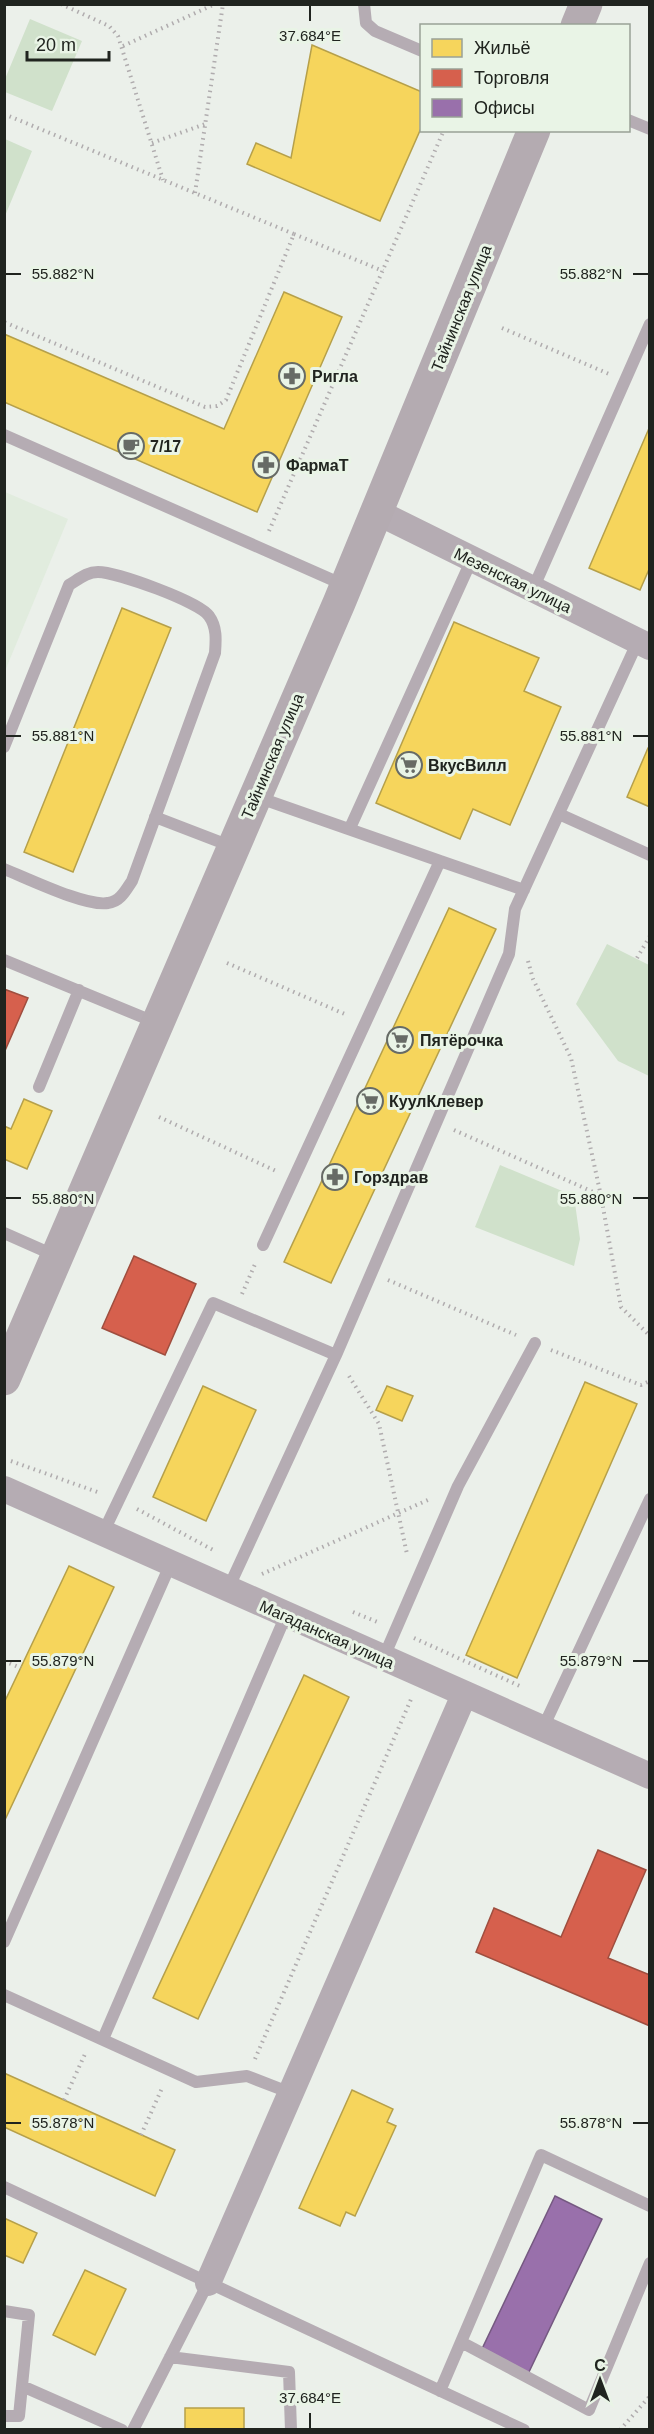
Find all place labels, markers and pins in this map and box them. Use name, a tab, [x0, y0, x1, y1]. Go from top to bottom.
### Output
pharmacy icon: Ригла	[277, 361, 307, 391]
place label: Ригла	[312, 368, 358, 385]
cafe icon: 7/17	[116, 431, 146, 461]
place label: 7/17	[150, 438, 181, 455]
pharmacy icon: ФармаТ	[251, 450, 281, 480]
place label: ФармаТ	[286, 457, 349, 474]
supermarket icon: ВкусВилл	[394, 750, 424, 780]
place label: ВкусВилл	[428, 757, 507, 774]
supermarket icon: Пятёрочка	[385, 1025, 415, 1055]
place label: Пятёрочка	[420, 1032, 503, 1049]
supermarket icon: КуулКлевер	[355, 1086, 385, 1116]
place label: КуулКлевер	[389, 1093, 484, 1110]
pharmacy icon: Горздрав	[320, 1162, 350, 1192]
place label: Горздрав	[354, 1169, 428, 1186]

